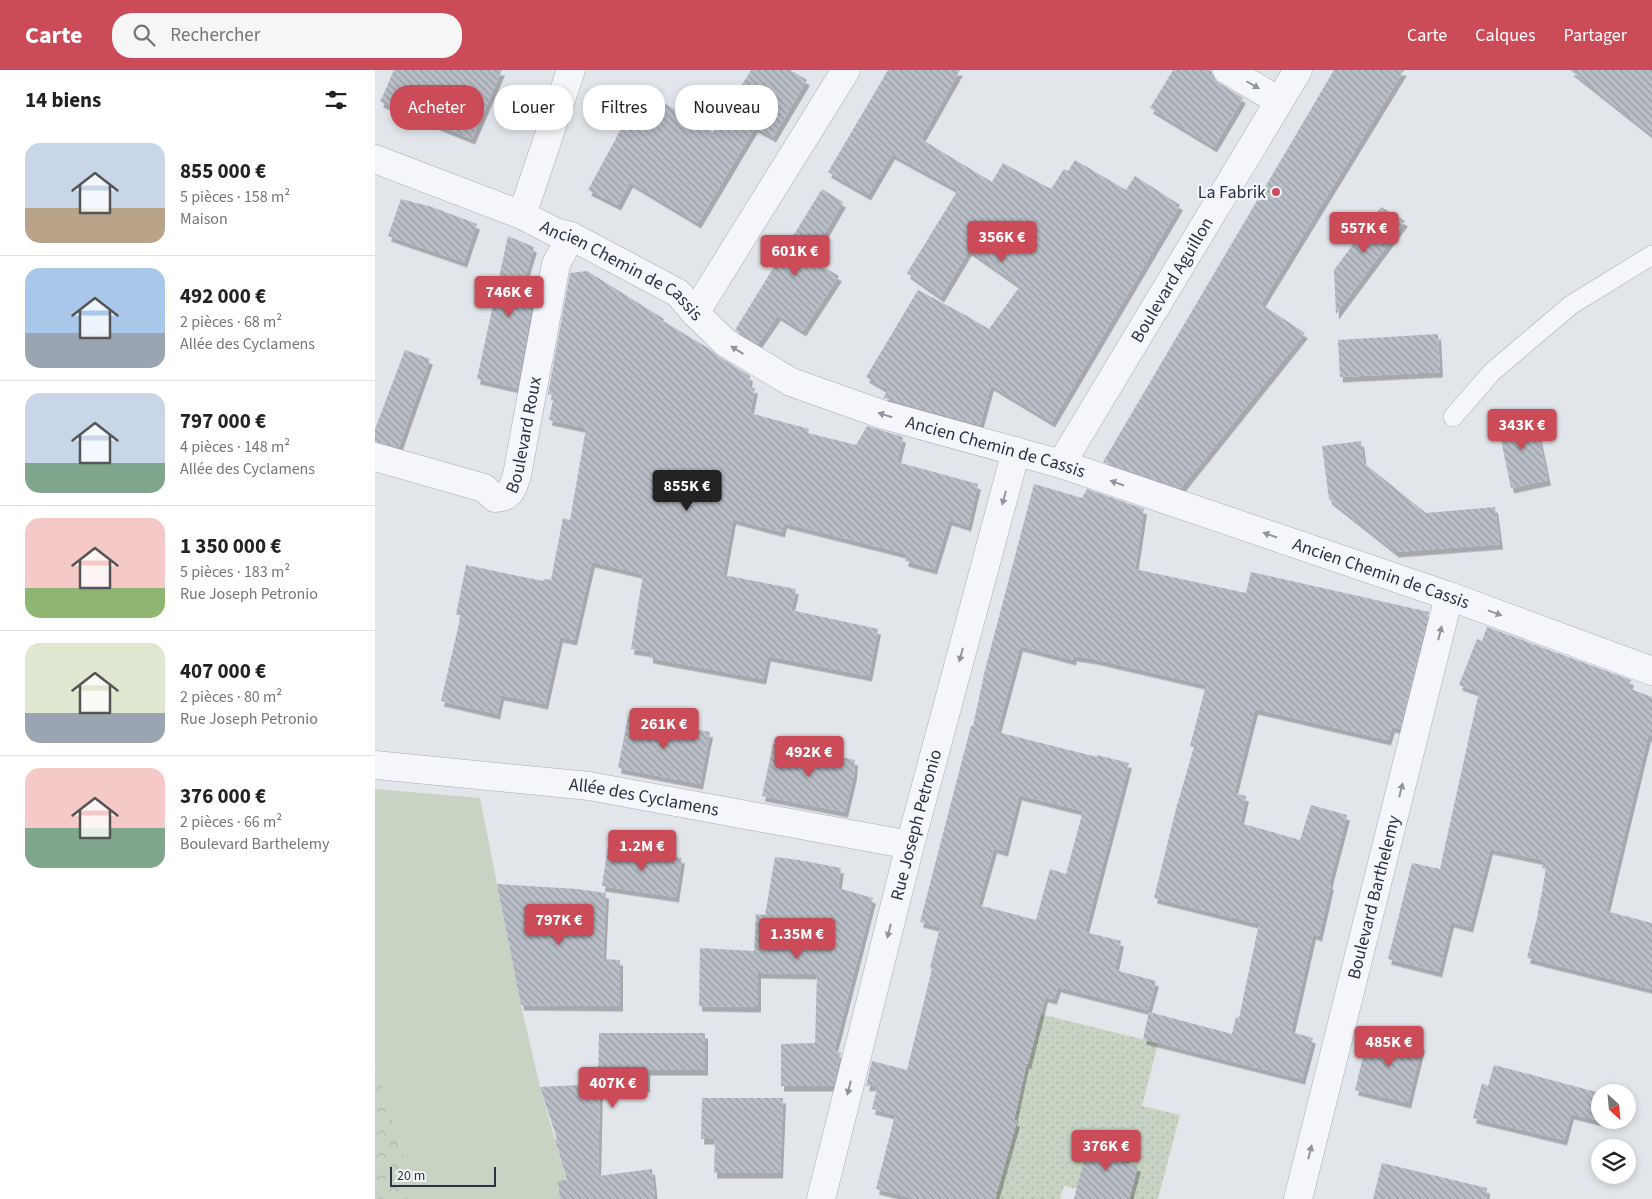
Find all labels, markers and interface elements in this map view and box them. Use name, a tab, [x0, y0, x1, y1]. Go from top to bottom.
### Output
search box	[112, 13, 462, 58]
text: Carte	[25, 18, 82, 53]
icon: search	[130, 21, 158, 49]
text: Rechercher	[170, 22, 260, 49]
text: Carte	[1407, 23, 1447, 48]
text: Calques	[1475, 23, 1535, 48]
text: Partager	[1563, 23, 1627, 48]
one-way arrow	[1246, 81, 1259, 90]
text: 14 biens	[25, 85, 101, 115]
chip: Acheter	[390, 85, 484, 130]
chip: Louer	[494, 85, 573, 130]
chip: Filtres	[583, 85, 665, 130]
chip: Nouveau	[675, 85, 778, 130]
icon: filters	[322, 86, 350, 114]
text: 855 000 €	[180, 156, 266, 186]
icon: home	[65, 163, 125, 223]
place label: La Fabrik	[1198, 180, 1266, 205]
text: 5 pièces · 158 m²	[180, 186, 290, 208]
marker: La Fabrik	[1270, 186, 1282, 198]
text: Maison	[180, 208, 228, 230]
pin: 557K €	[1323, 212, 1405, 254]
street label: Boulevard Aguillon	[1125, 213, 1220, 348]
street label: Ancien Chemin de Cassis	[536, 214, 708, 327]
text: 557K €	[1341, 217, 1387, 239]
pin: 356K €	[961, 220, 1043, 263]
text: 356K €	[979, 226, 1025, 248]
pin: 601K €	[754, 234, 836, 277]
text: 601K €	[772, 240, 818, 262]
pin: 746K €	[468, 276, 550, 318]
text: 492 000 €	[180, 281, 266, 311]
text: 746K €	[486, 281, 532, 303]
icon: home	[65, 288, 125, 348]
text: 2 pièces · 68 m²	[180, 311, 282, 333]
text: Allée des Cyclamens	[180, 333, 315, 355]
one-way arrow	[731, 345, 744, 354]
street label: Boulevard Roux	[499, 375, 548, 498]
text: 797 000 €	[180, 406, 266, 436]
pin: 343K €	[1481, 408, 1563, 451]
street label: Ancien Chemin de Cassis	[903, 410, 1089, 484]
one-way arrow	[877, 411, 892, 419]
icon: home	[65, 413, 125, 473]
text: 343K €	[1499, 414, 1545, 436]
text: 4 pièces · 148 m²	[180, 436, 290, 458]
text: Allée des Cyclamens	[180, 458, 315, 480]
pin: 855K €	[646, 470, 728, 512]
text: 855K €	[664, 475, 710, 497]
one-way arrow	[1109, 479, 1124, 486]
one-way arrow	[999, 491, 1007, 506]
text: 1 350 000 €	[180, 531, 281, 561]
one-way arrow	[1263, 531, 1278, 539]
street label: Ancien Chemin de Cassis	[1289, 532, 1473, 616]
icon: home	[65, 538, 125, 598]
text: 5 pièces · 183 m²	[180, 561, 290, 583]
text: Rue Joseph Petronio	[180, 583, 318, 605]
one-way arrow	[1488, 609, 1503, 617]
one-way arrow	[1436, 625, 1444, 640]
one-way arrow	[957, 648, 965, 663]
text: 407 000 €	[180, 656, 266, 686]
icon: home	[65, 663, 125, 723]
text: 2 pièces · 80 m²	[180, 686, 282, 708]
text: Rue Joseph Petronio	[180, 708, 318, 730]
pin: 261K €	[623, 708, 705, 750]
text: 261K €	[641, 713, 687, 735]
pin: 492K €	[768, 736, 850, 778]
text: 492K €	[786, 741, 832, 763]
street label: Rue Joseph Petronio	[885, 747, 948, 903]
street label: Allée des Cyclamens	[568, 772, 721, 823]
text: 376 000 €	[180, 781, 266, 811]
one-way arrow	[1397, 783, 1405, 798]
icon: home	[65, 788, 125, 848]
text: 2 pièces · 66 m²	[180, 811, 282, 833]
street label: Boulevard Barthelemy	[1341, 812, 1407, 982]
pin: 1.2M €	[601, 830, 683, 872]
text: Boulevard Barthelemy	[180, 833, 329, 855]
text: 1.2M €	[619, 835, 665, 857]
pin: 797K €	[518, 904, 600, 946]
text: 797K €	[536, 909, 582, 931]
pin: 1.35M €	[751, 918, 843, 960]
text: 1.35M €	[770, 923, 824, 945]
one-way arrow	[885, 923, 893, 938]
pin: 485K €	[1348, 1026, 1430, 1068]
text: 485K €	[1366, 1031, 1412, 1053]
pin: 407K €	[572, 1066, 654, 1109]
text: 407K €	[590, 1072, 636, 1094]
one-way arrow	[845, 1081, 853, 1096]
north arrow	[1591, 1084, 1636, 1129]
map controls	[1591, 1084, 1636, 1184]
pin: 376K €	[1065, 1130, 1147, 1172]
text: 376K €	[1083, 1135, 1129, 1157]
button: layers	[1591, 1139, 1636, 1184]
one-way arrow	[1306, 1144, 1314, 1159]
scale bar	[390, 1164, 496, 1187]
text: 20 m	[397, 1166, 425, 1186]

